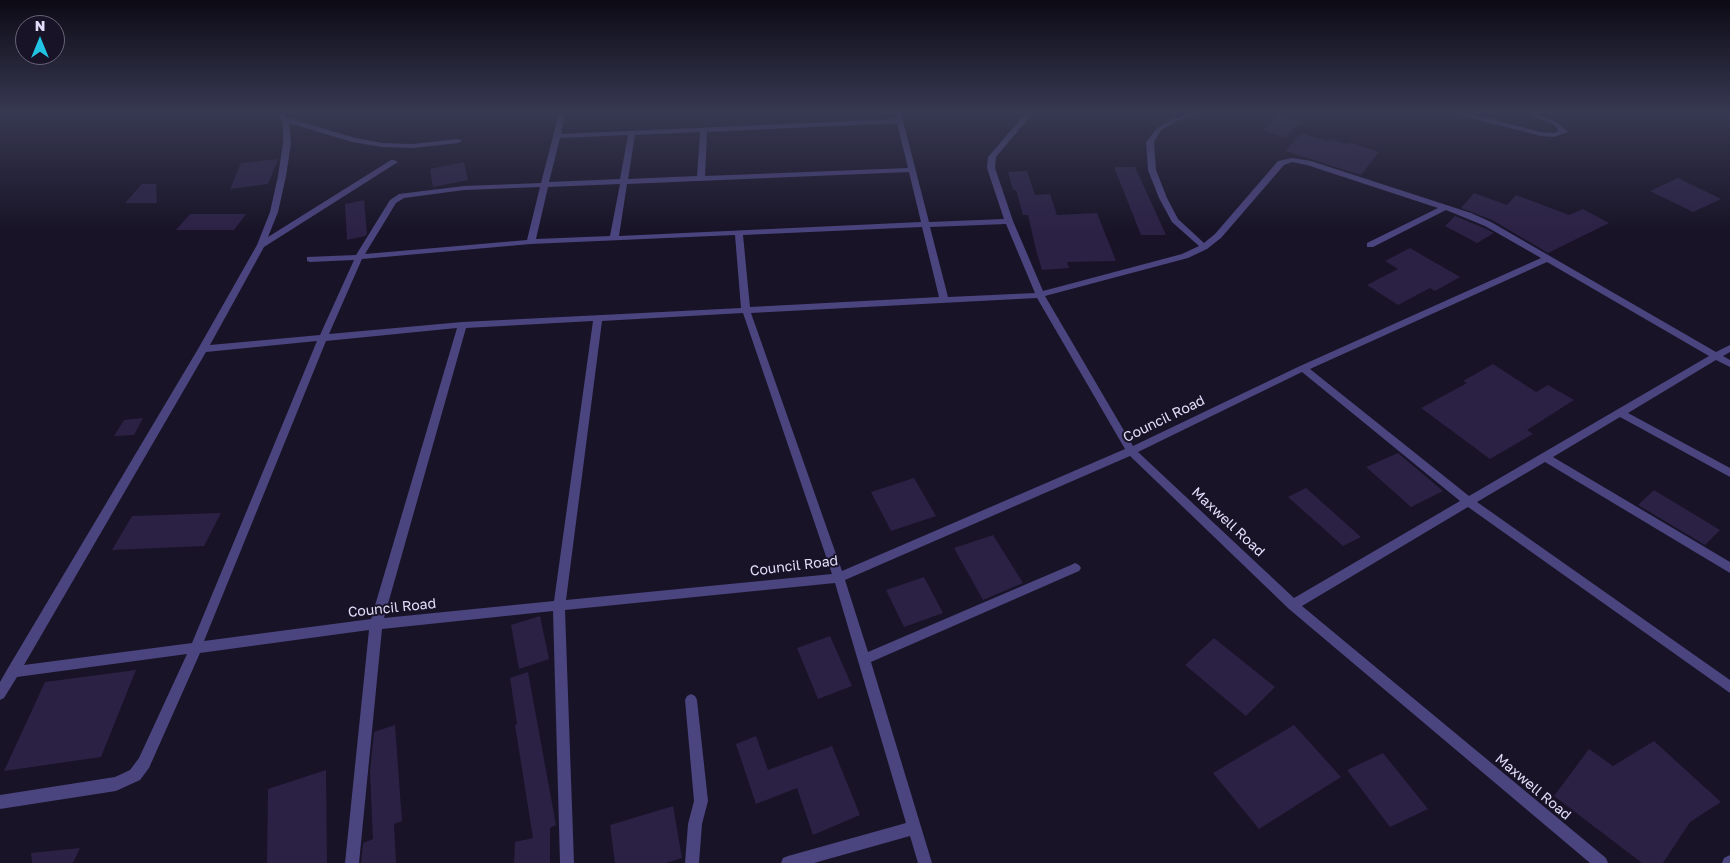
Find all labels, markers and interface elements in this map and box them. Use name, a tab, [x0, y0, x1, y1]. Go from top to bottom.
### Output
north arrow	[15, 15, 65, 65]
text: N	[35, 17, 45, 34]
street label: Council Road	[1120, 392, 1208, 446]
street label: Maxwell Road	[1188, 484, 1268, 560]
street label: Council Road	[749, 552, 839, 580]
street label: Council Road	[347, 595, 437, 621]
street label: Maxwell Road	[1492, 750, 1574, 824]

